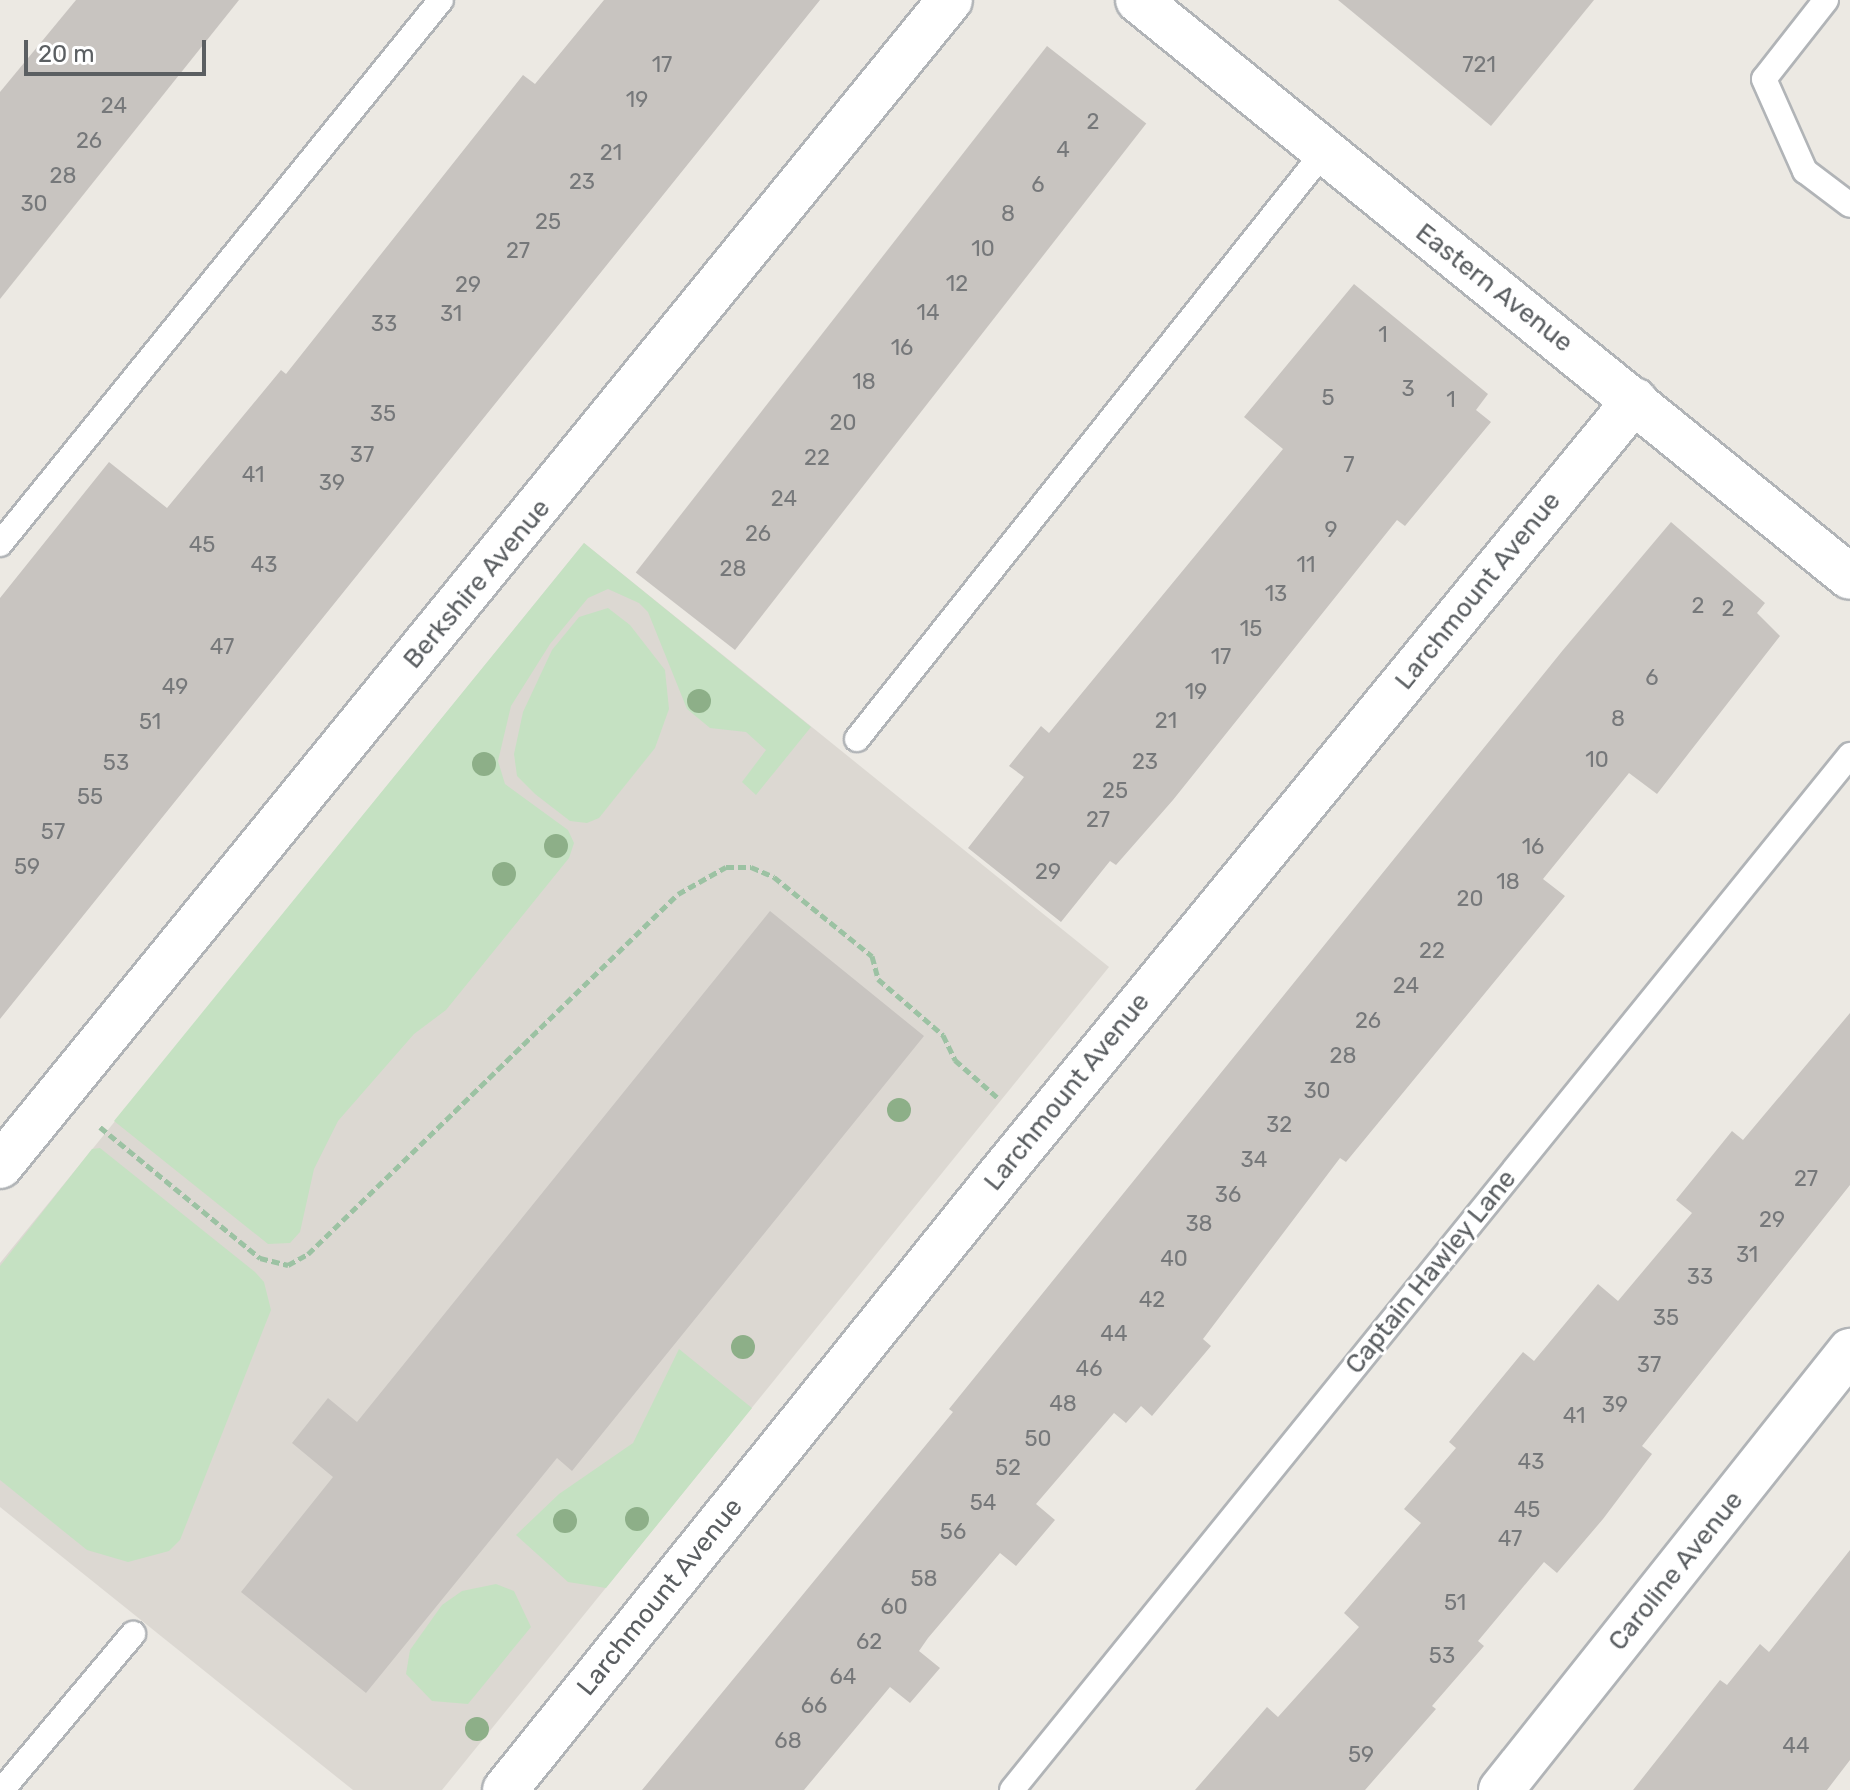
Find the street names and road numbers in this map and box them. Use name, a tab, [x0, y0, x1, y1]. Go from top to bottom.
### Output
street label: Eastern Avenue	[1409, 217, 1579, 359]
street label: Larchmount Avenue	[1389, 486, 1567, 696]
street label: Berkshire Avenue	[397, 493, 557, 675]
street label: Larchmount Avenue	[978, 987, 1156, 1197]
street label: Captain Hawley Lane	[1339, 1163, 1523, 1381]
street label: Caroline Avenue	[1602, 1485, 1750, 1657]
street label: Larchmount Avenue	[571, 1492, 749, 1702]

